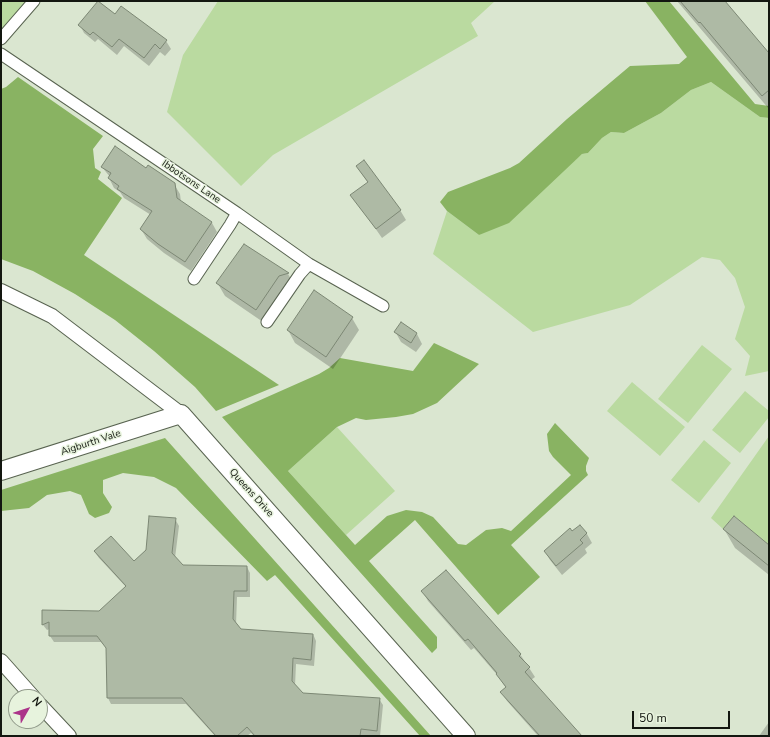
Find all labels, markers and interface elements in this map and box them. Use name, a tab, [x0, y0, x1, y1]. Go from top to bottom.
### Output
street label: Ibbotsons Lane	[159, 158, 223, 206]
street label: Aigburth Vale	[59, 428, 123, 458]
street label: Queens Drive	[226, 466, 276, 520]
north arrow	[8, 689, 48, 729]
text: N	[29, 694, 45, 710]
scale bar	[634, 703, 732, 729]
text: 50 m	[639, 710, 667, 726]

